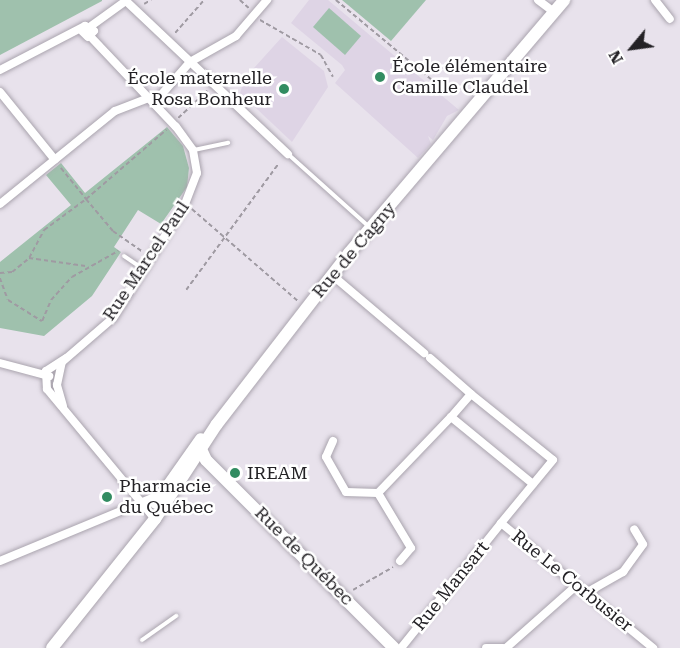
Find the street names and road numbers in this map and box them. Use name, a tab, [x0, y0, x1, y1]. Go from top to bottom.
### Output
street label: Rue Marcel Paul	[98, 197, 194, 325]
street label: Rue de Cagny	[308, 198, 400, 302]
street label: Rue de Québec	[250, 502, 358, 610]
street label: Rue Le Corbusier	[507, 526, 637, 636]
street label: Rue Mansart	[408, 537, 494, 635]

